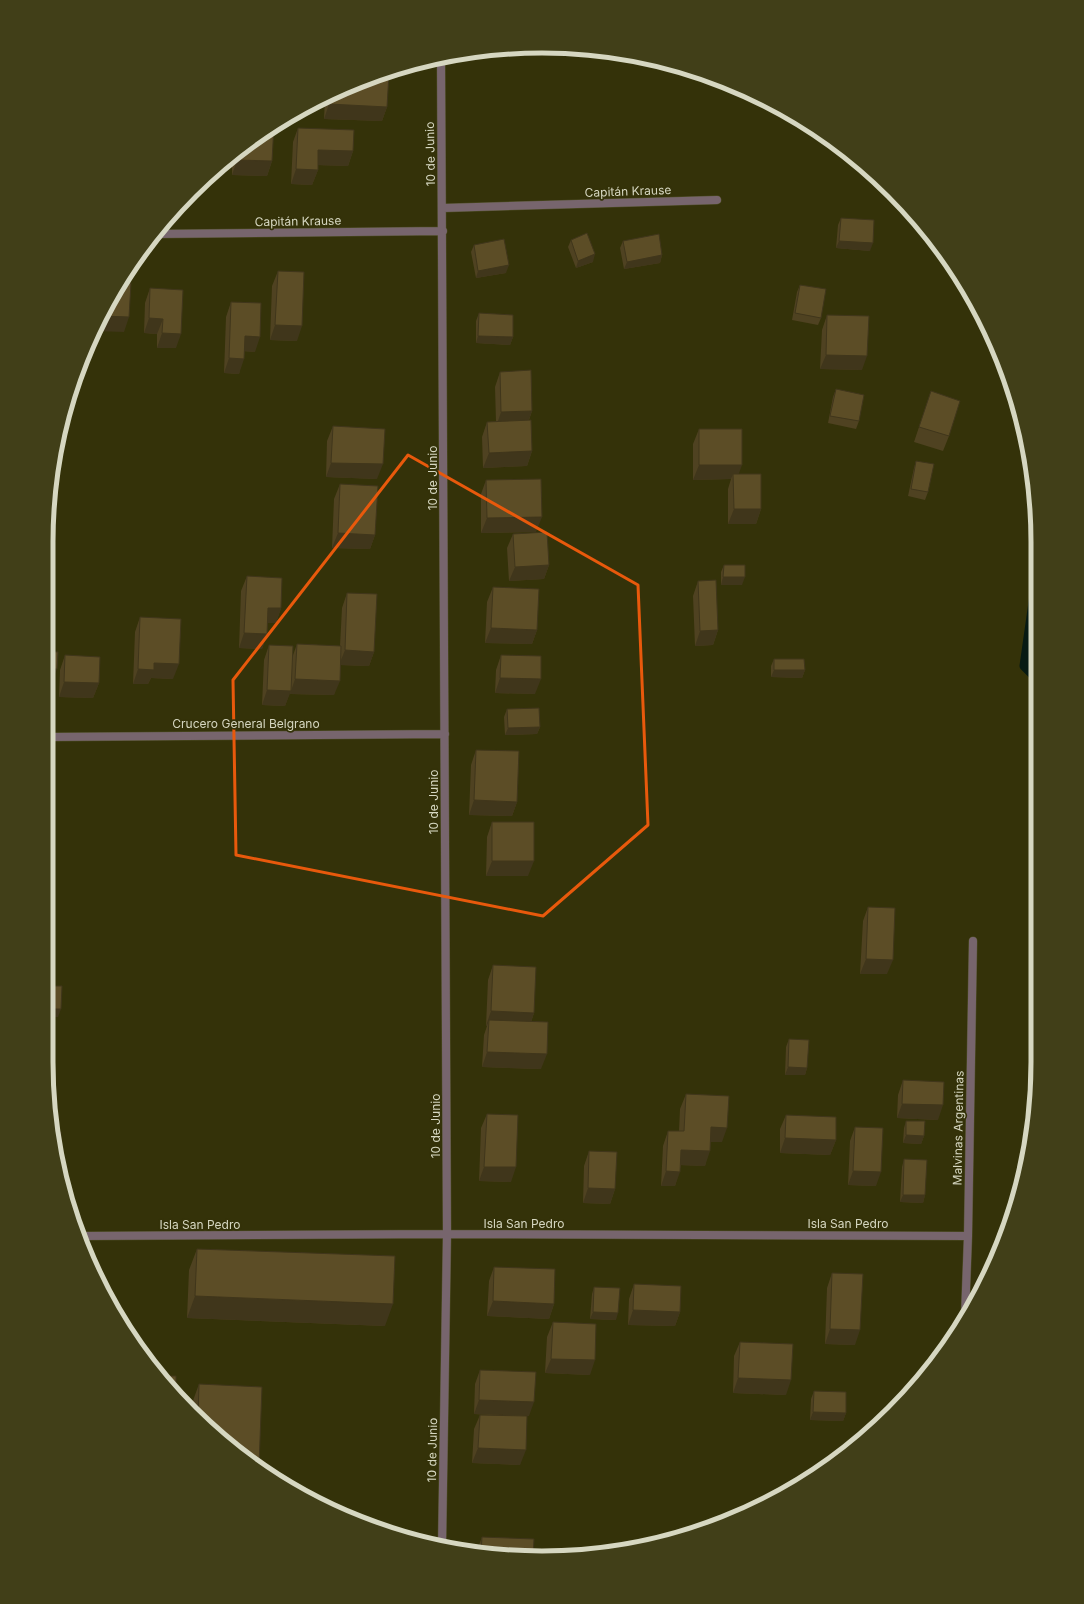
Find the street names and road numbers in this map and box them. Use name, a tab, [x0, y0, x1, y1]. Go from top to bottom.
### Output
street label: 10 de Junio	[422, 122, 438, 186]
street label: Capitán Krause	[584, 182, 672, 200]
street label: Capitán Krause	[255, 213, 341, 229]
street label: 10 de Junio	[425, 446, 440, 510]
street label: Crucero General Belgrano	[172, 716, 320, 731]
street label: 10 de Junio	[426, 770, 441, 834]
street label: Malvinas Argentinas	[949, 1070, 967, 1186]
street label: 10 de Junio	[428, 1094, 443, 1158]
street label: Isla San Pedro	[484, 1216, 564, 1231]
street label: Isla San Pedro	[808, 1216, 888, 1231]
street label: Isla San Pedro	[160, 1217, 240, 1232]
street label: 10 de Junio	[424, 1418, 440, 1482]

